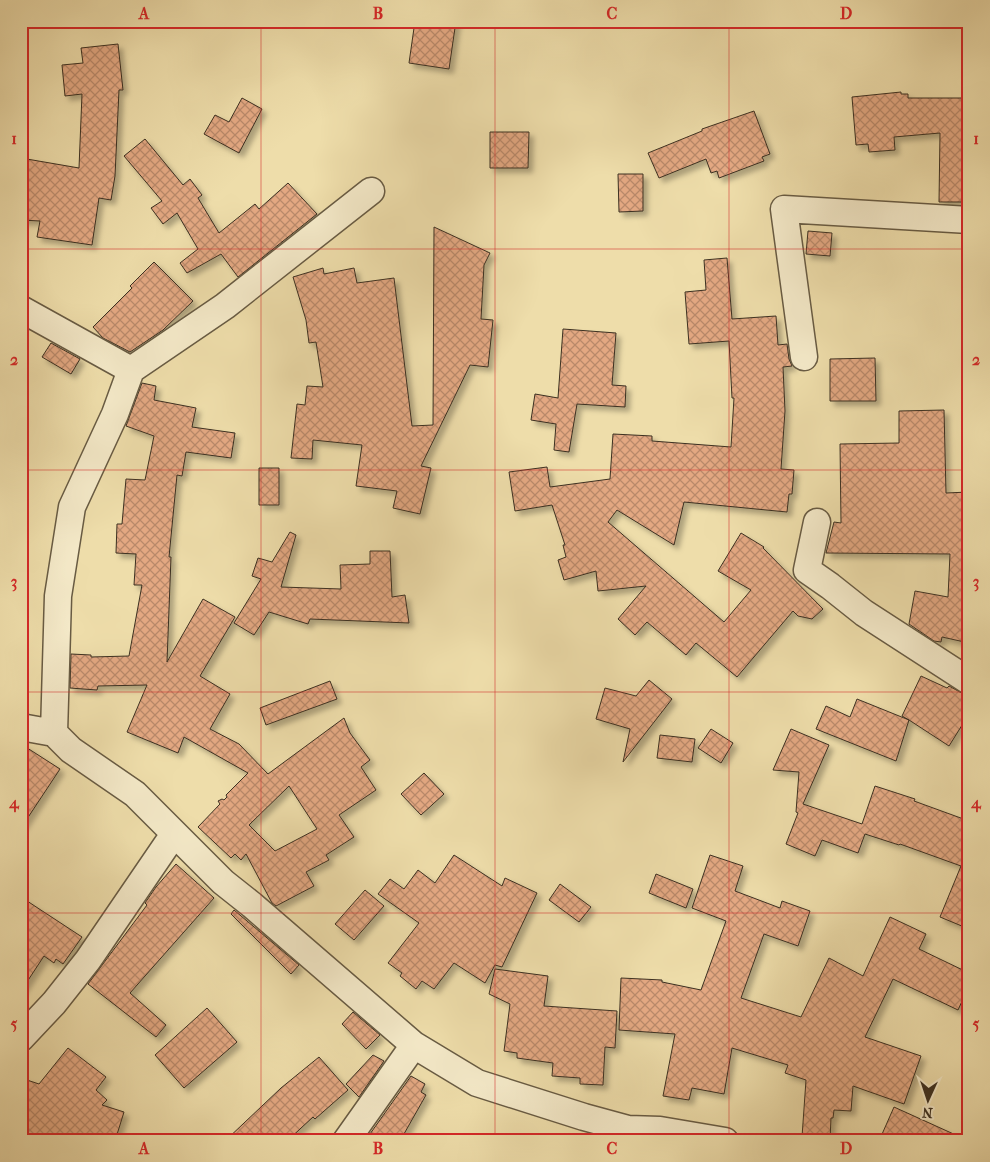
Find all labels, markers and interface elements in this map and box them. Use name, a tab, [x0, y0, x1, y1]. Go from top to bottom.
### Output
text: A	[138, 4, 150, 23]
text: B	[373, 4, 383, 23]
text: C	[607, 4, 618, 23]
text: D	[840, 4, 852, 23]
text: 1	[11, 129, 17, 148]
text: 1	[973, 129, 979, 148]
text: 2	[10, 350, 18, 369]
text: 2	[972, 350, 980, 369]
text: 3	[11, 572, 17, 592]
text: 3	[973, 572, 979, 592]
text: 4	[8, 793, 20, 813]
text: 4	[970, 793, 982, 813]
text: 5	[11, 1014, 18, 1033]
text: 5	[973, 1014, 980, 1033]
north arrow	[902, 1074, 952, 1124]
text: N	[921, 1104, 933, 1121]
text: A	[138, 1139, 150, 1158]
text: B	[373, 1139, 383, 1158]
text: C	[607, 1139, 618, 1158]
text: D	[840, 1139, 852, 1158]

